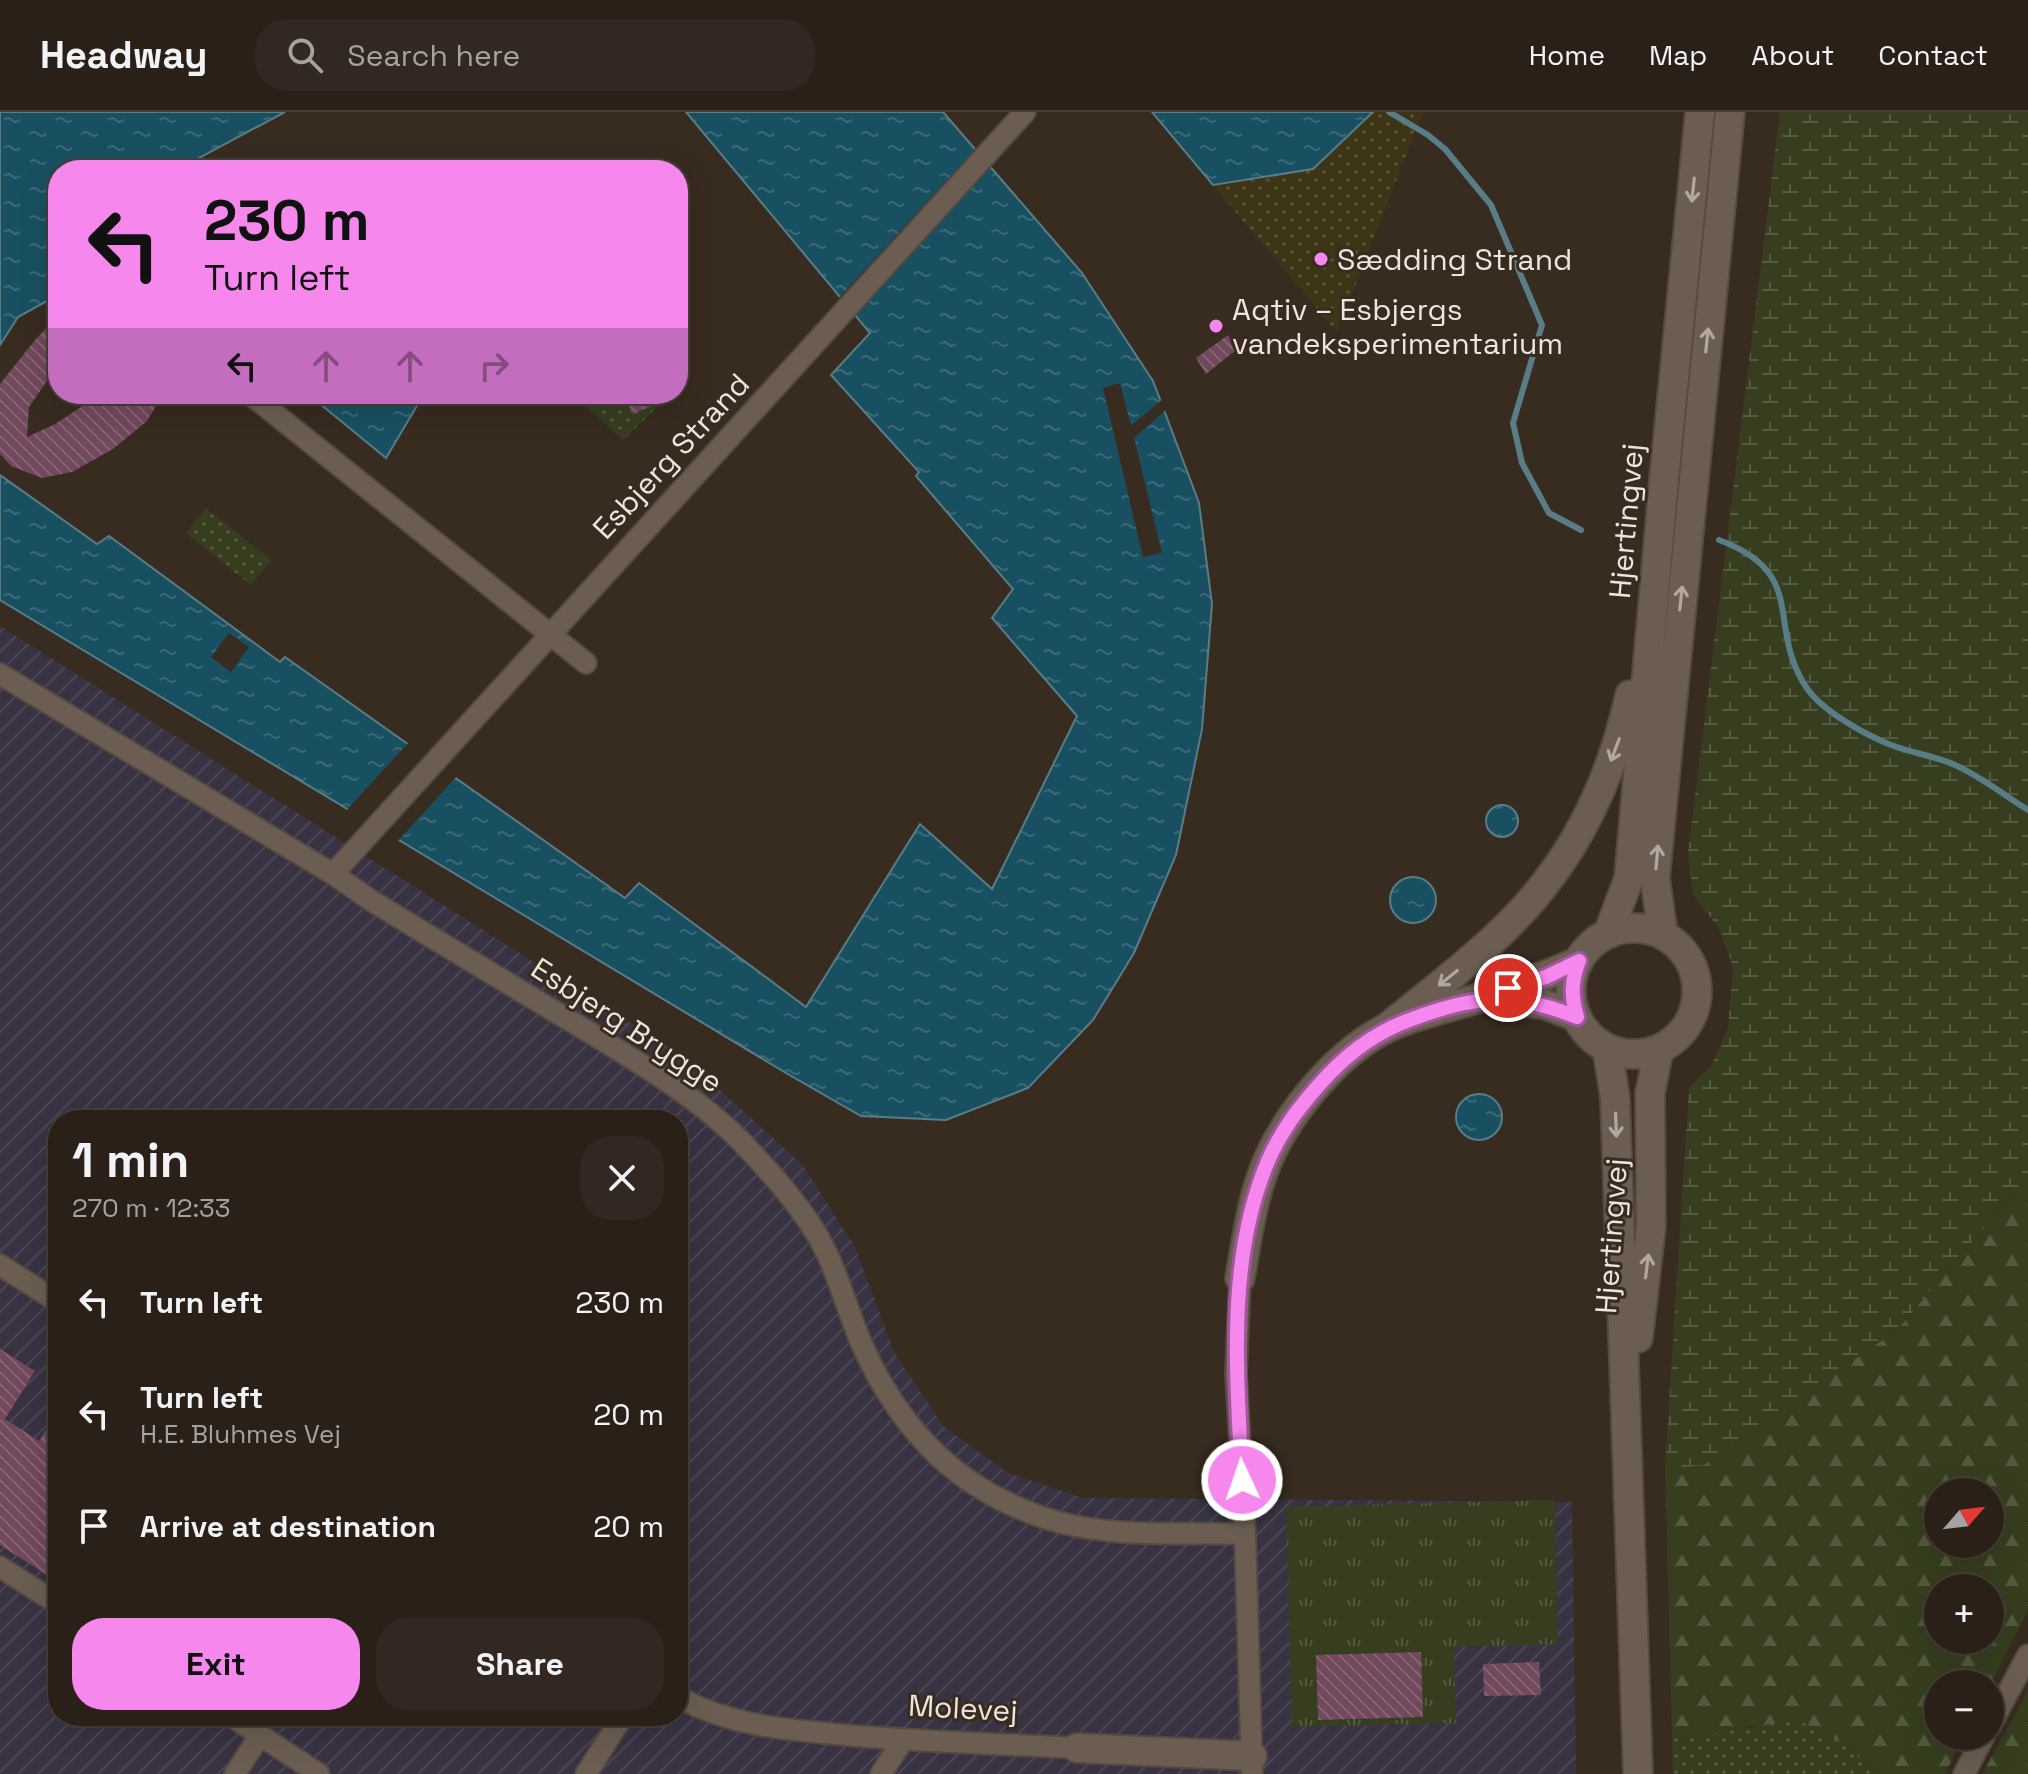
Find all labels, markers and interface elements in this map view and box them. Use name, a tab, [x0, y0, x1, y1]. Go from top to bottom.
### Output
search box	[255, 19, 815, 91]
text: Headway	[40, 31, 207, 79]
icon: search	[283, 33, 327, 77]
text: Search here	[347, 36, 520, 75]
text: Home	[1529, 37, 1605, 73]
text: Map	[1649, 37, 1707, 73]
text: About	[1751, 37, 1834, 73]
text: Contact	[1878, 37, 1988, 73]
one-way arrow	[1685, 176, 1700, 203]
text: 230 m	[204, 185, 370, 256]
icon: left	[72, 192, 176, 296]
place label: Sædding Strand	[1337, 240, 1572, 279]
marker: Sædding Strand	[1312, 250, 1330, 268]
text: Turn left	[204, 255, 351, 301]
place label: Aqtiv – Esbjergs vandeksperimentarium	[1232, 290, 1563, 363]
marker: Aqtiv – Esbjergs vandeksperimentarium	[1207, 317, 1225, 335]
one-way arrow	[1700, 327, 1715, 354]
icon: left	[220, 344, 264, 388]
icon: ahead	[304, 344, 348, 388]
icon: ahead	[388, 344, 432, 388]
icon: right	[472, 344, 516, 388]
street label: Esbjerg Strand	[584, 365, 758, 547]
street label: Hjertingvej	[1600, 442, 1652, 600]
one-way arrow	[1674, 585, 1689, 612]
one-way arrow	[1607, 737, 1622, 762]
one-way arrow	[1650, 844, 1665, 871]
street label: Esbjerg Brygge	[524, 949, 730, 1101]
pin	[1474, 954, 1542, 1022]
icon: arrive	[1486, 966, 1530, 1010]
one-way arrow	[1438, 969, 1459, 987]
one-way arrow	[1609, 1111, 1624, 1138]
text: 1 min	[72, 1130, 189, 1191]
button: close	[580, 1136, 664, 1220]
street label: Hjertingvej	[1586, 1157, 1636, 1315]
text: 270 m · 12:33	[72, 1191, 230, 1225]
one-way arrow	[1639, 1253, 1654, 1280]
icon: left	[72, 1280, 116, 1324]
text: Turn left	[140, 1283, 263, 1322]
text: 230 m	[575, 1283, 664, 1322]
text: Turn left	[140, 1378, 263, 1417]
icon: left	[72, 1392, 116, 1436]
text: 20 m	[593, 1395, 664, 1434]
text: H.E. Bluhmes Vej	[140, 1417, 341, 1451]
position arrow	[1200, 1438, 1284, 1522]
north arrow	[1924, 1478, 2004, 1558]
map controls	[1924, 1478, 2004, 1750]
icon: arrive	[72, 1504, 116, 1548]
text: Arrive at destination	[140, 1507, 436, 1546]
text: 20 m	[593, 1507, 664, 1546]
button: +	[1924, 1574, 2004, 1654]
button: Exit	[72, 1618, 360, 1710]
button: Share	[376, 1618, 664, 1710]
button: −	[1924, 1670, 2004, 1750]
street label: Molevej	[907, 1686, 1019, 1730]

